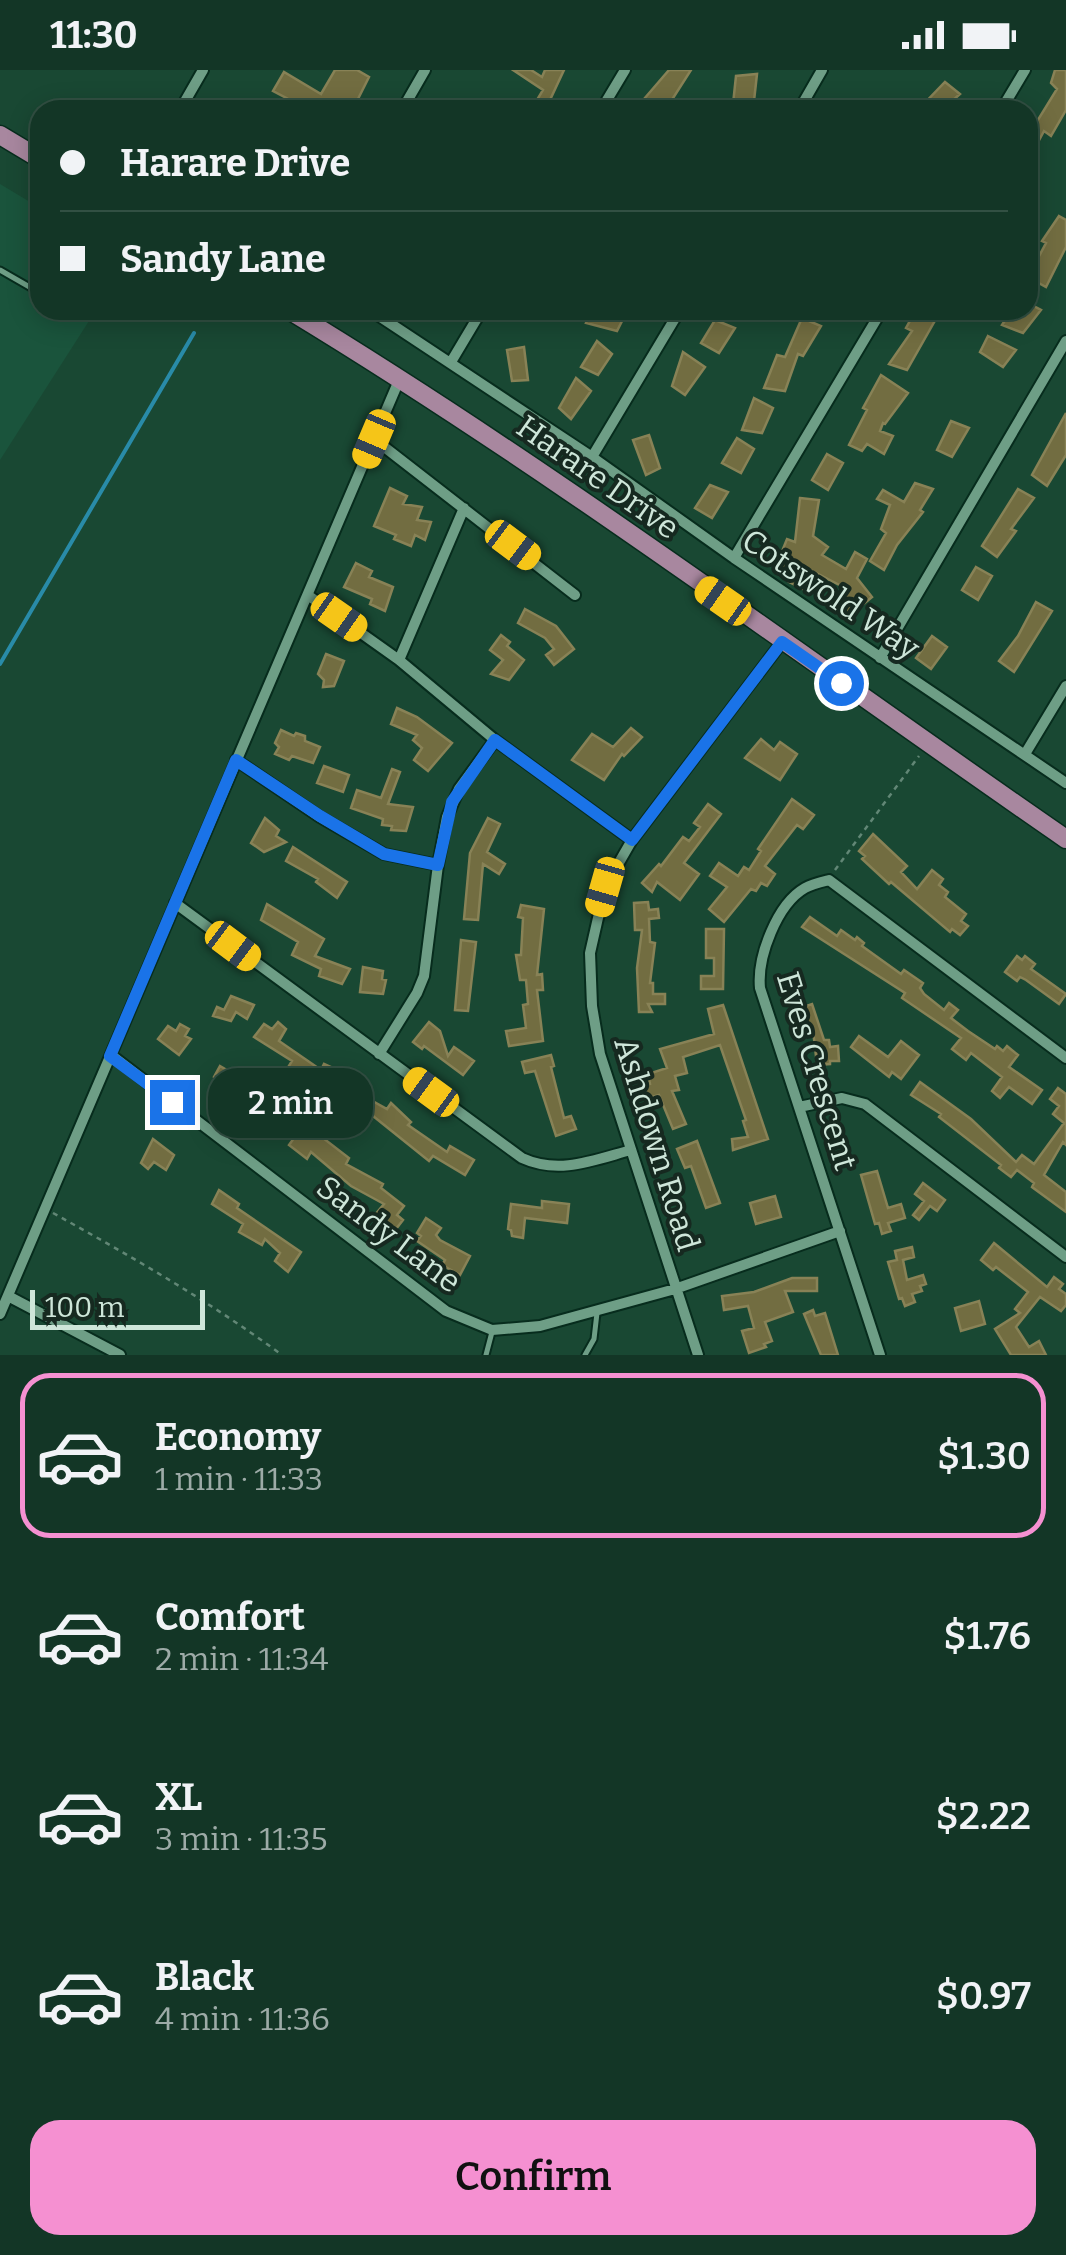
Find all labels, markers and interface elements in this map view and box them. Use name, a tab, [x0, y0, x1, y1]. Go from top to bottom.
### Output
text: 11:30	[50, 12, 138, 58]
text: Harare Drive	[120, 140, 350, 186]
text: Sandy Lane	[120, 236, 326, 282]
car	[348, 406, 400, 472]
street label: Harare Drive	[510, 407, 686, 547]
car	[480, 515, 546, 575]
street label: Cotswold Way	[735, 521, 928, 668]
car	[690, 572, 756, 630]
car	[306, 588, 372, 646]
route start	[819, 661, 864, 706]
car	[582, 854, 628, 920]
car	[200, 916, 266, 976]
street label: Eves Crescent	[769, 967, 865, 1175]
street label: Ashdown Road	[606, 1033, 708, 1255]
car	[398, 1062, 464, 1122]
callout: 2 min	[207, 1067, 372, 1137]
route end	[150, 1080, 195, 1125]
text: 2 min	[248, 1084, 333, 1122]
street label: Sandy Lane	[309, 1167, 469, 1301]
scale bar	[30, 1285, 205, 1330]
text: 100 m	[45, 1291, 125, 1324]
icon: car	[35, 1411, 125, 1501]
text: Economy	[155, 1414, 321, 1460]
text: $1.30	[937, 1433, 1031, 1479]
text: 1 min · 11:33	[155, 1460, 323, 1498]
icon: car	[35, 1591, 125, 1681]
text: Comfort	[155, 1594, 305, 1640]
text: $1.76	[943, 1613, 1031, 1659]
text: 2 min · 11:34	[155, 1640, 328, 1678]
icon: car	[35, 1771, 125, 1861]
text: XL	[155, 1774, 202, 1820]
text: $2.22	[935, 1793, 1031, 1839]
text: 3 min · 11:35	[155, 1820, 328, 1858]
icon: car	[35, 1951, 125, 2041]
text: Black	[155, 1954, 254, 2000]
text: $0.97	[936, 1973, 1031, 2019]
text: 4 min · 11:36	[155, 2000, 330, 2038]
button: Confirm	[30, 2120, 1036, 2235]

